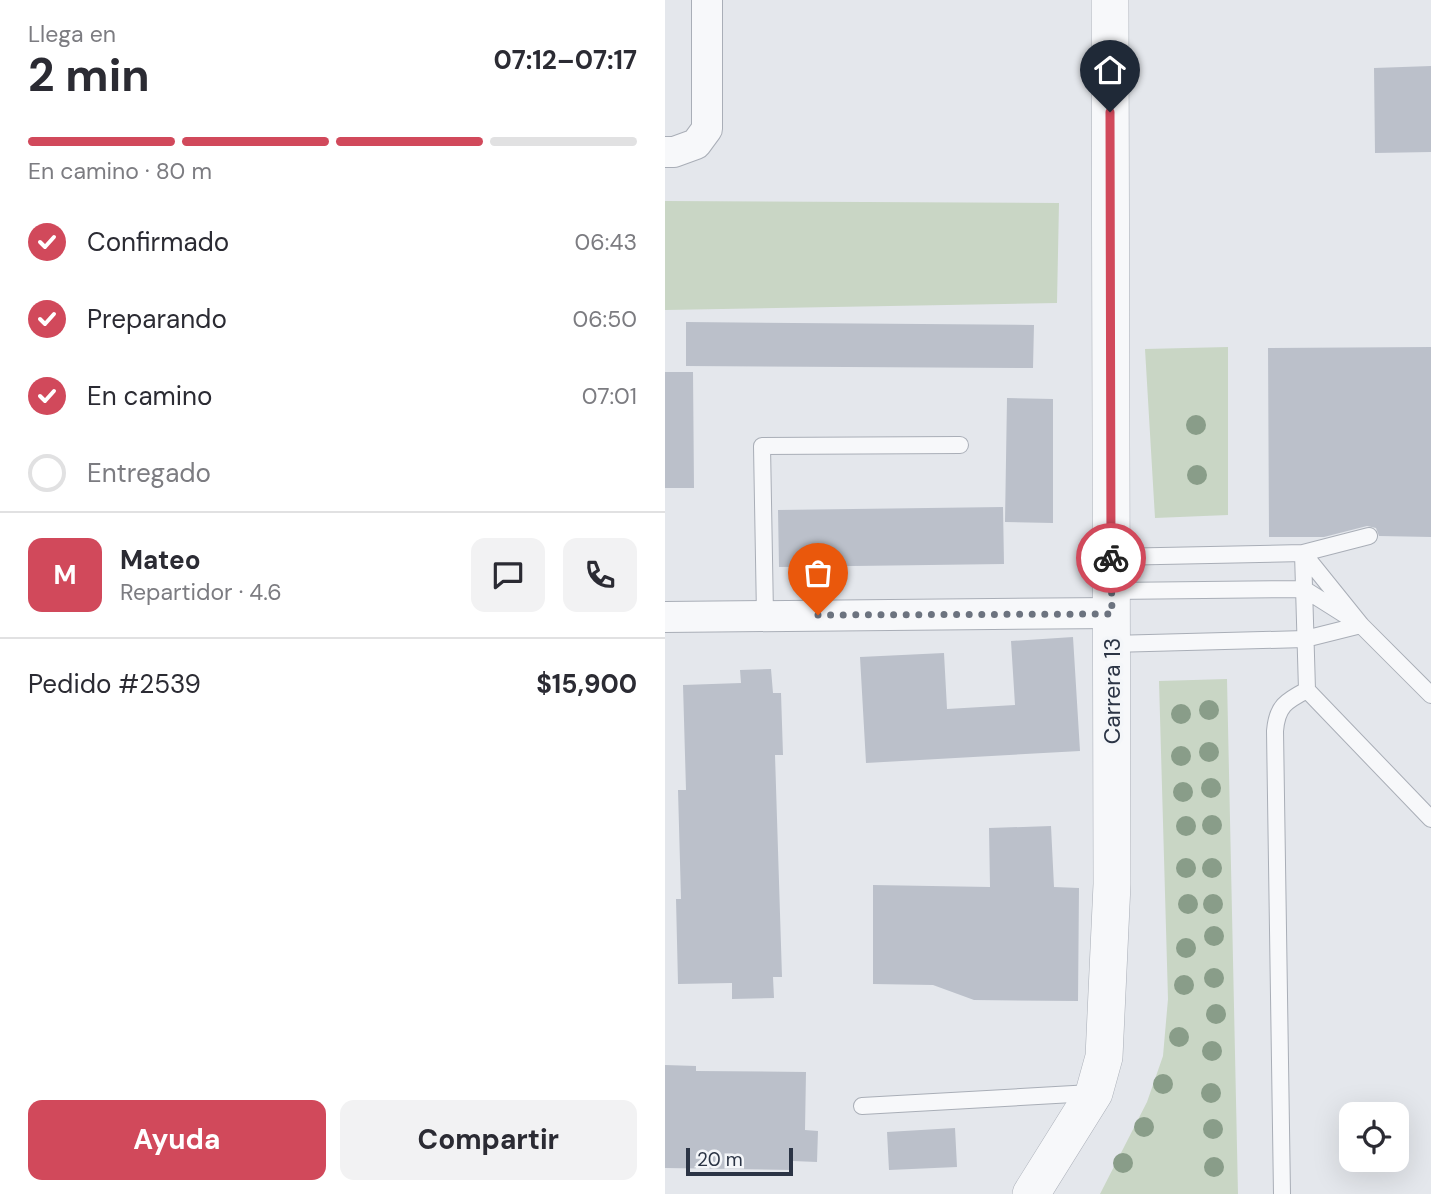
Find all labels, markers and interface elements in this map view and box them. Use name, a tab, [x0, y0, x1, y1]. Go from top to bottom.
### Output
text: Llega en	[28, 19, 116, 49]
pin	[1080, 40, 1140, 112]
text: 07:12–07:17	[494, 43, 637, 77]
text: 2 min	[28, 45, 150, 105]
icon: home	[1091, 51, 1129, 89]
text: En camino · 80 m	[28, 156, 212, 186]
icon: check	[28, 223, 66, 261]
text: Confirmado	[87, 225, 229, 259]
text: 06:43	[575, 227, 637, 257]
icon: check	[28, 300, 66, 338]
text: Preparando	[87, 302, 227, 336]
text: 06:50	[572, 304, 637, 334]
icon: check	[28, 377, 66, 415]
text: En camino	[87, 379, 212, 413]
text: 07:01	[582, 381, 637, 411]
text: Entregado	[87, 456, 211, 490]
courier	[1076, 523, 1146, 593]
button: chat	[471, 538, 545, 612]
button: phone	[563, 538, 637, 612]
icon: bike	[1092, 539, 1130, 577]
text: Mateo	[120, 543, 201, 577]
pin	[788, 543, 848, 615]
icon: bag	[799, 554, 837, 592]
text: M	[53, 558, 77, 592]
text: Repartidor · 4.6	[120, 577, 282, 607]
street label: Carrera 13	[1097, 638, 1127, 744]
text: Pedido #2539	[28, 667, 201, 701]
text: $15,900	[536, 667, 637, 701]
button: Ayuda	[28, 1100, 326, 1180]
button: Compartir	[340, 1100, 637, 1180]
map controls	[1339, 1102, 1409, 1172]
button: locate	[1339, 1102, 1409, 1172]
scale bar	[686, 1145, 793, 1177]
text: 20 m	[697, 1147, 743, 1172]

